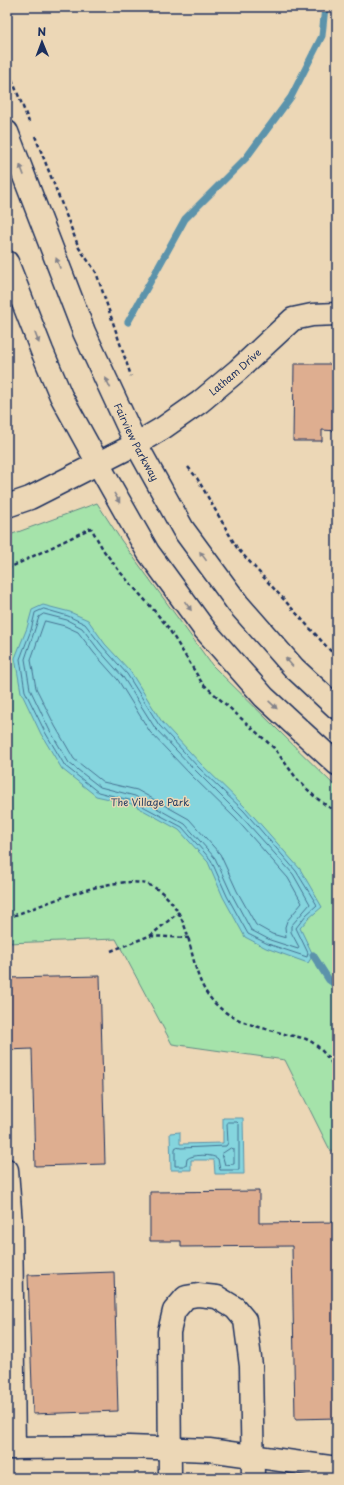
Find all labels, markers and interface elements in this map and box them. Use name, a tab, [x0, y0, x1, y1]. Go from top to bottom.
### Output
north arrow	[22, 22, 62, 62]
text: N	[37, 23, 47, 40]
one-way arrow	[18, 163, 24, 175]
one-way arrow	[54, 257, 60, 269]
one-way arrow	[34, 333, 40, 345]
street label: Latham Drive	[205, 345, 264, 399]
one-way arrow	[105, 378, 111, 389]
street label: Fairview Parkway	[111, 400, 163, 484]
one-way arrow	[113, 492, 120, 503]
one-way arrow	[199, 551, 207, 561]
one-way arrow	[184, 601, 192, 612]
one-way arrow	[284, 656, 293, 667]
one-way arrow	[267, 700, 278, 709]
park label: The Village Park	[111, 794, 189, 809]

